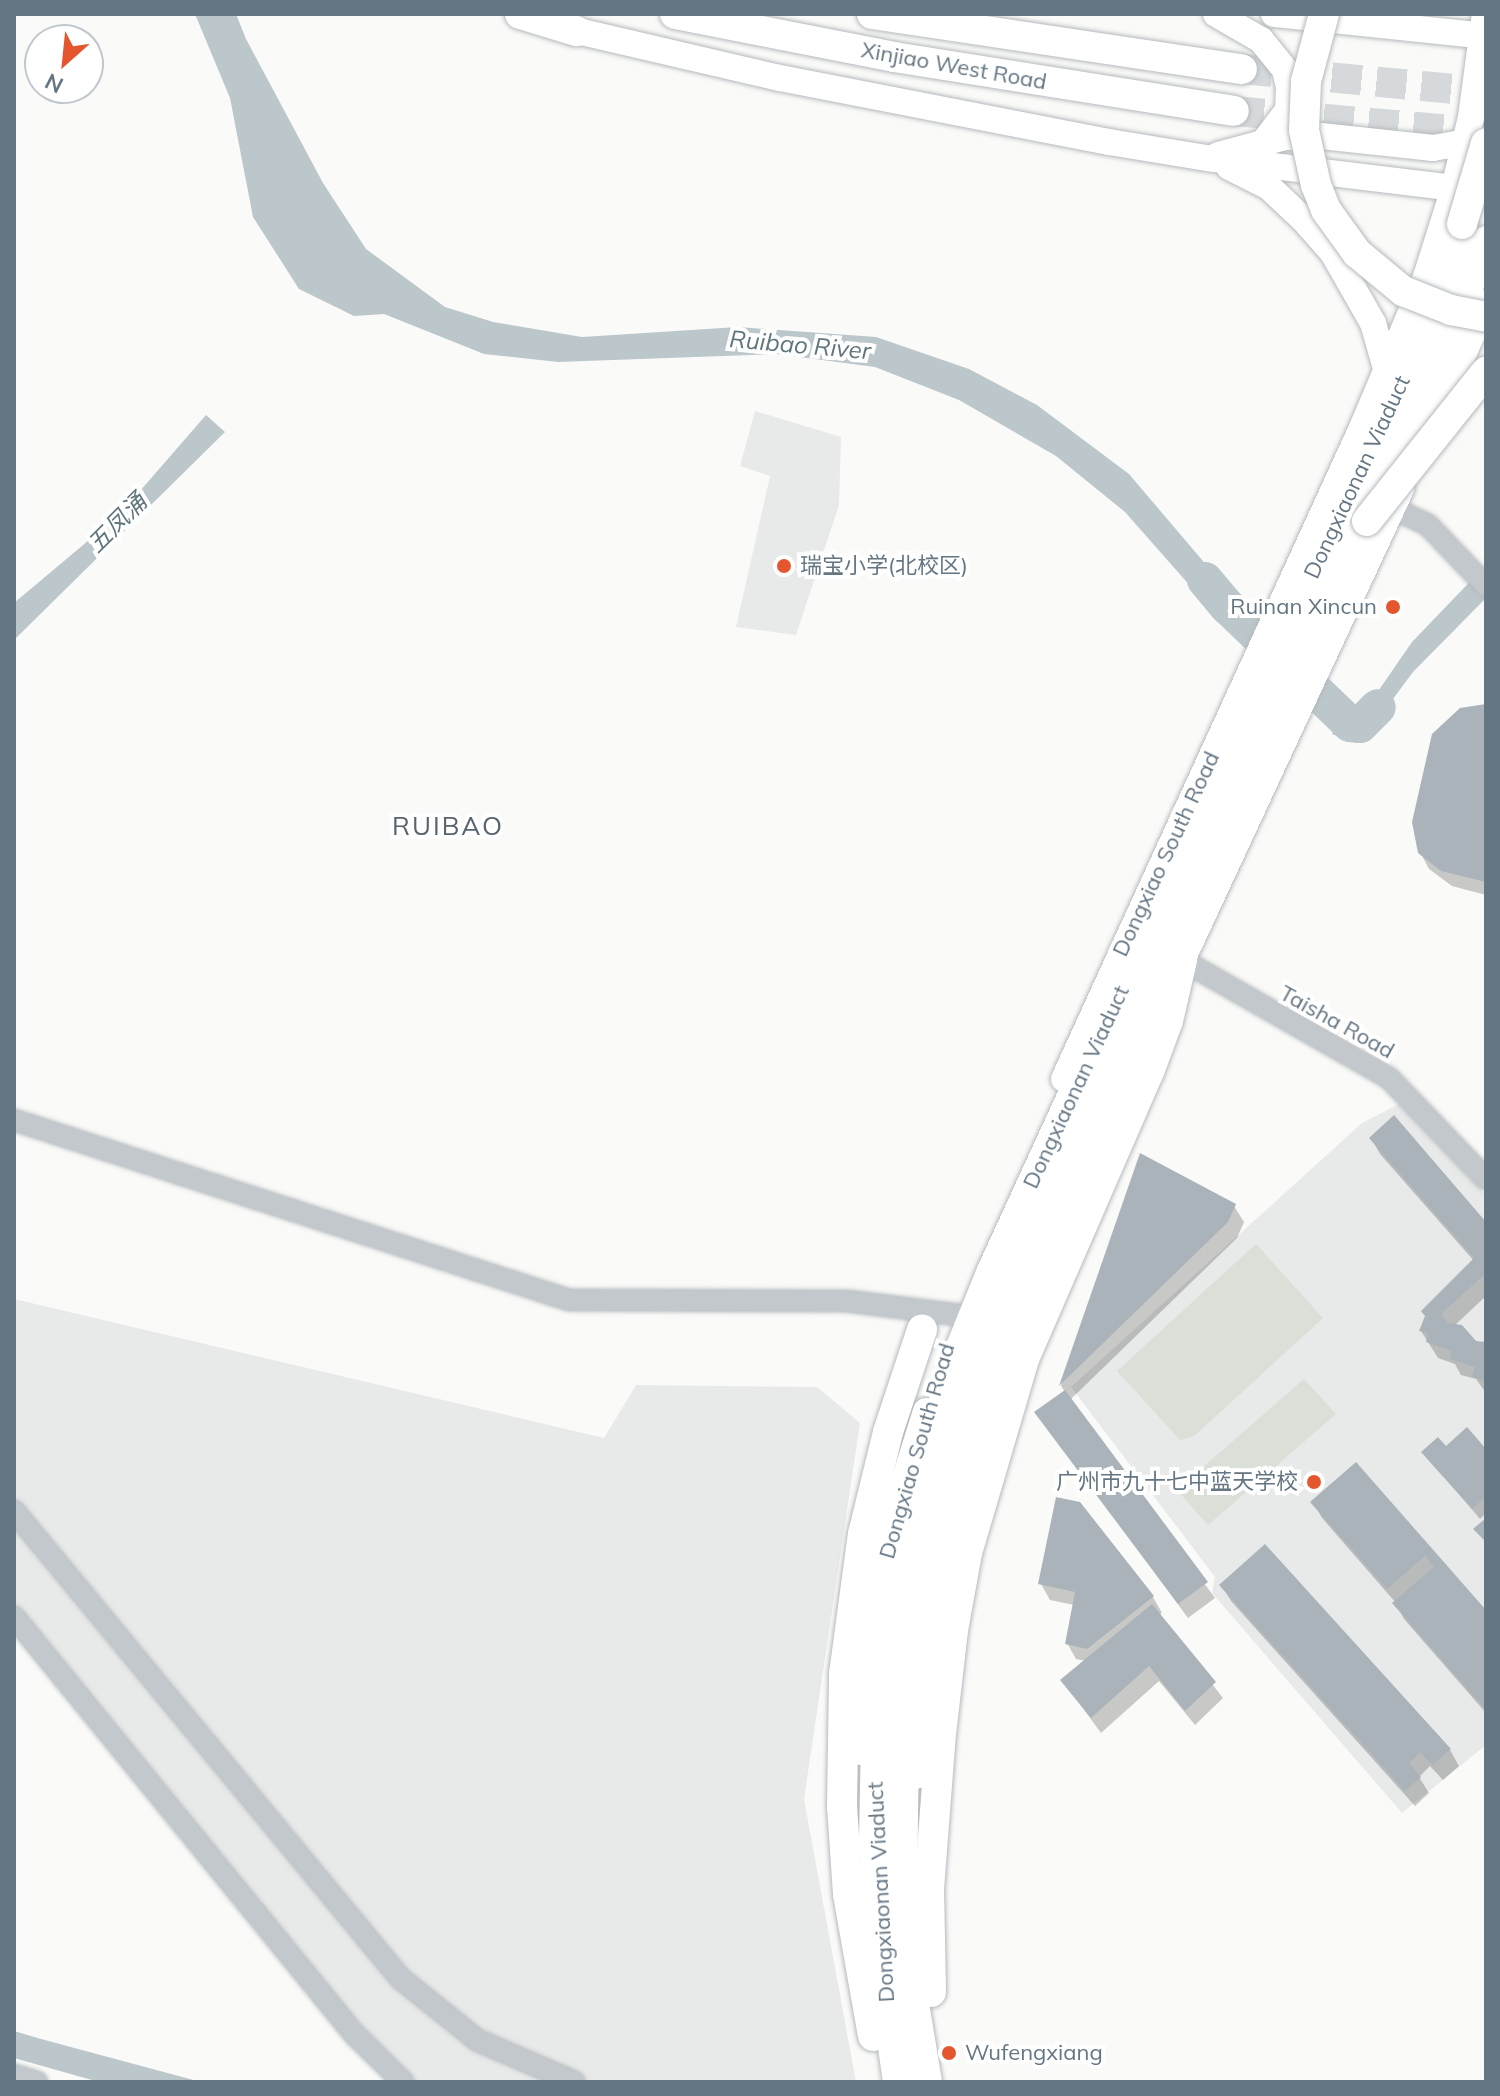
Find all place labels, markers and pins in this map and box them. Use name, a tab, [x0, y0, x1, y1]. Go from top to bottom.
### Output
place label: 瑞宝小学(北校区)	[800, 553, 968, 579]
marker: 瑞宝小学(北校区)	[775, 557, 793, 575]
place label: Ruinan Xincun	[1230, 594, 1377, 620]
marker: Ruinan Xincun	[1384, 598, 1402, 616]
place label: 广州市九十七中蓝天学校	[1056, 1469, 1298, 1495]
marker: 广州市九十七中蓝天学校	[1305, 1473, 1323, 1491]
place label: Wufengxiang	[965, 2040, 1103, 2066]
marker: Wufengxiang	[940, 2044, 958, 2062]

